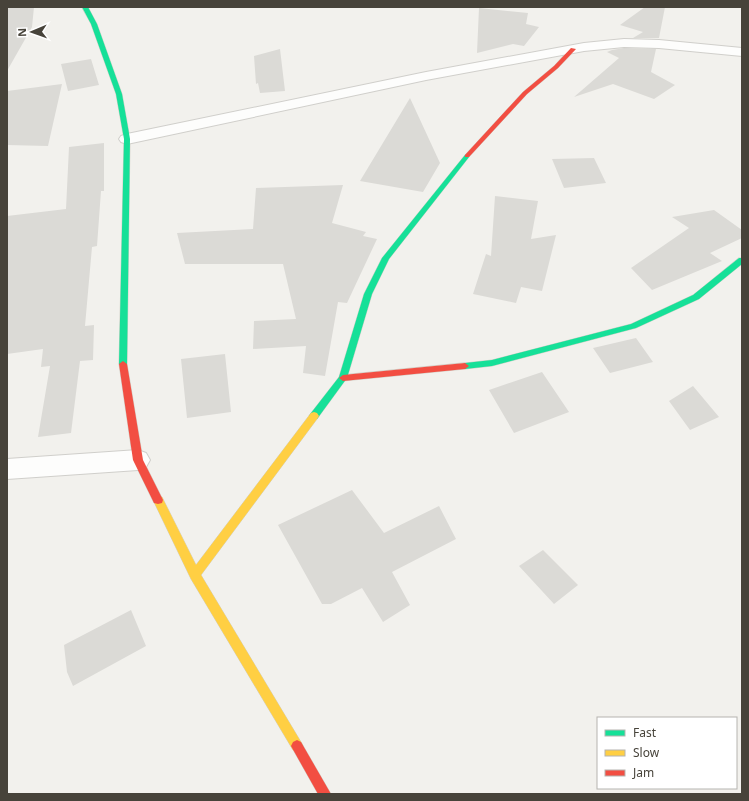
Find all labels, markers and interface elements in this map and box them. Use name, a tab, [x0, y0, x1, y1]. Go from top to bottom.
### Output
north arrow	[12, 12, 52, 52]
text: N	[14, 28, 29, 37]
legend	[597, 717, 737, 789]
text: Fast	[633, 724, 657, 741]
text: Slow	[633, 744, 660, 761]
text: Jam	[632, 764, 654, 781]

